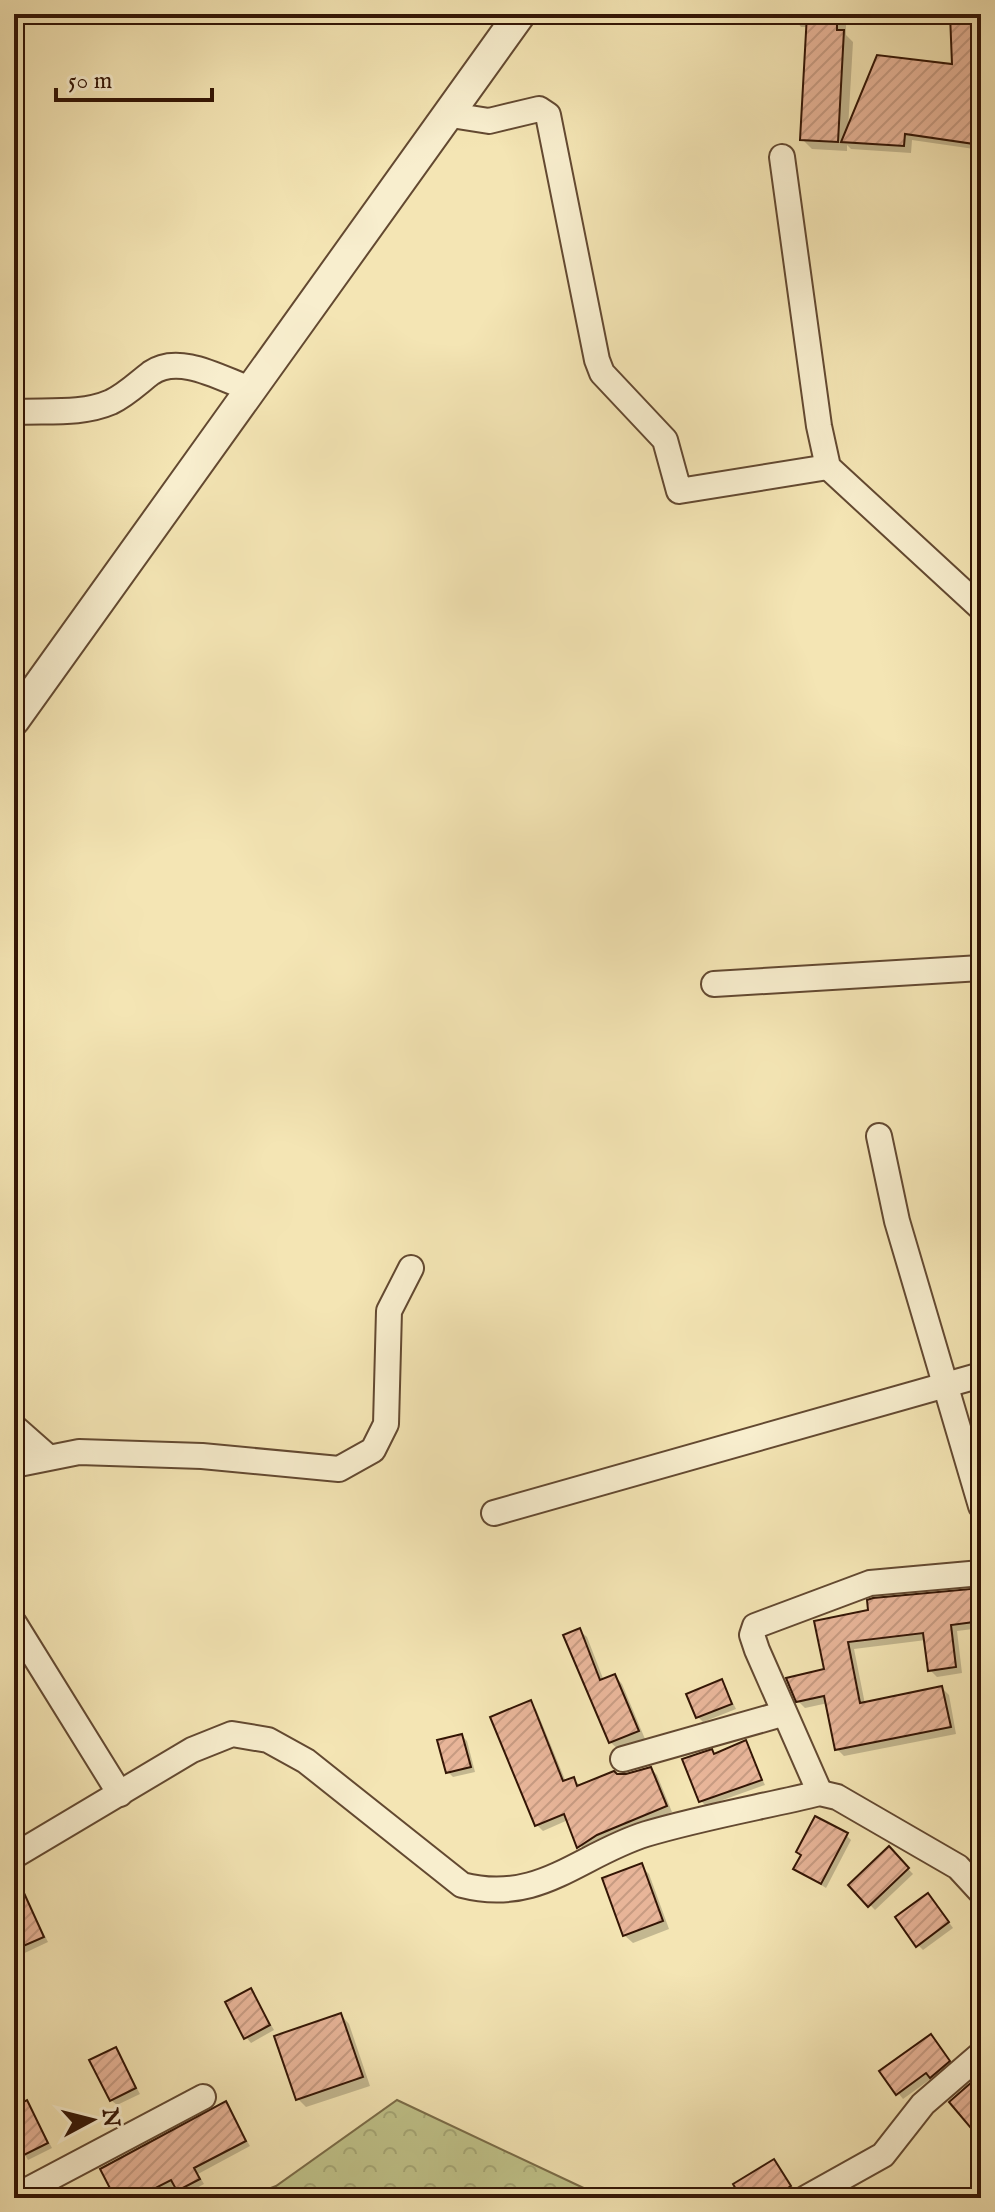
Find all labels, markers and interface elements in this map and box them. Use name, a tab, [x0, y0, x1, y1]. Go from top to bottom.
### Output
scale bar	[56, 52, 212, 102]
text: 50 m	[68, 66, 112, 97]
north arrow	[52, 2080, 132, 2160]
text: N	[95, 2106, 125, 2129]

